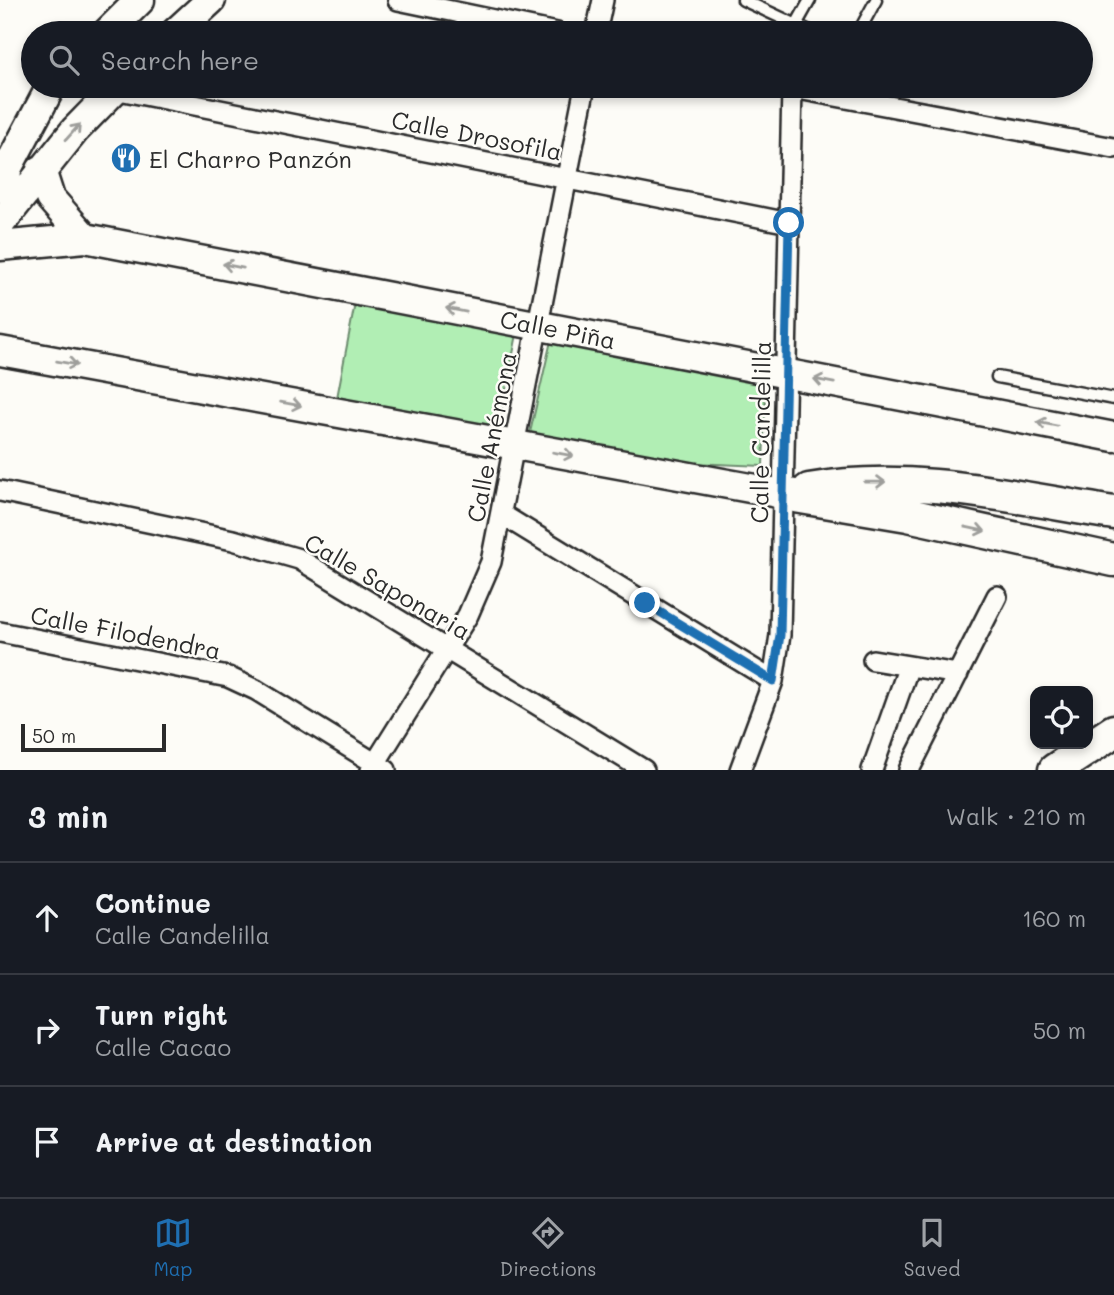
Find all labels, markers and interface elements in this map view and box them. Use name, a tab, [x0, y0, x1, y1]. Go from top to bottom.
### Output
search box	[21, 21, 1093, 98]
icon: search	[45, 41, 83, 79]
text: Search here	[101, 43, 259, 77]
street label: Calle Drosofila	[389, 103, 565, 167]
one-way arrow	[65, 124, 82, 141]
restaurant icon: El Charro Panzón	[109, 141, 143, 175]
place label: El Charro Panzón	[149, 143, 352, 174]
route start	[773, 207, 804, 238]
one-way arrow	[222, 259, 245, 273]
one-way arrow	[445, 302, 468, 316]
street label: Calle Piña	[498, 303, 618, 355]
street label: Calle Candelilla	[743, 340, 777, 524]
street label: Calle Anémona	[459, 349, 523, 525]
one-way arrow	[55, 357, 78, 370]
one-way arrow	[813, 374, 836, 387]
one-way arrow	[279, 398, 302, 411]
one-way arrow	[1036, 417, 1059, 431]
one-way arrow	[551, 448, 574, 461]
one-way arrow	[863, 476, 886, 489]
one-way arrow	[963, 524, 985, 537]
street label: Calle Saponaria	[299, 526, 477, 646]
route end	[629, 587, 660, 618]
street label: Calle Filodendra	[28, 598, 224, 666]
map controls	[1030, 686, 1093, 749]
button: locate	[1030, 686, 1093, 749]
scale bar	[21, 721, 166, 753]
text: 50 m	[32, 723, 76, 748]
text: 3 min	[28, 796, 108, 836]
text: Walk · 210 m	[946, 801, 1086, 831]
text: Continue	[95, 886, 211, 920]
icon: ahead	[28, 899, 66, 937]
text: 160 m	[1022, 903, 1086, 933]
text: Calle Candelilla	[95, 920, 270, 950]
text: Turn right	[95, 998, 228, 1032]
icon: right	[28, 1011, 66, 1049]
text: 50 m	[1033, 1015, 1086, 1045]
text: Calle Cacao	[95, 1032, 231, 1062]
icon: arrive	[28, 1123, 66, 1161]
text: Arrive at destination	[95, 1125, 372, 1159]
tab: Map	[154, 1214, 192, 1281]
tab: Directions	[500, 1214, 596, 1281]
tab: Saved	[904, 1214, 960, 1281]

